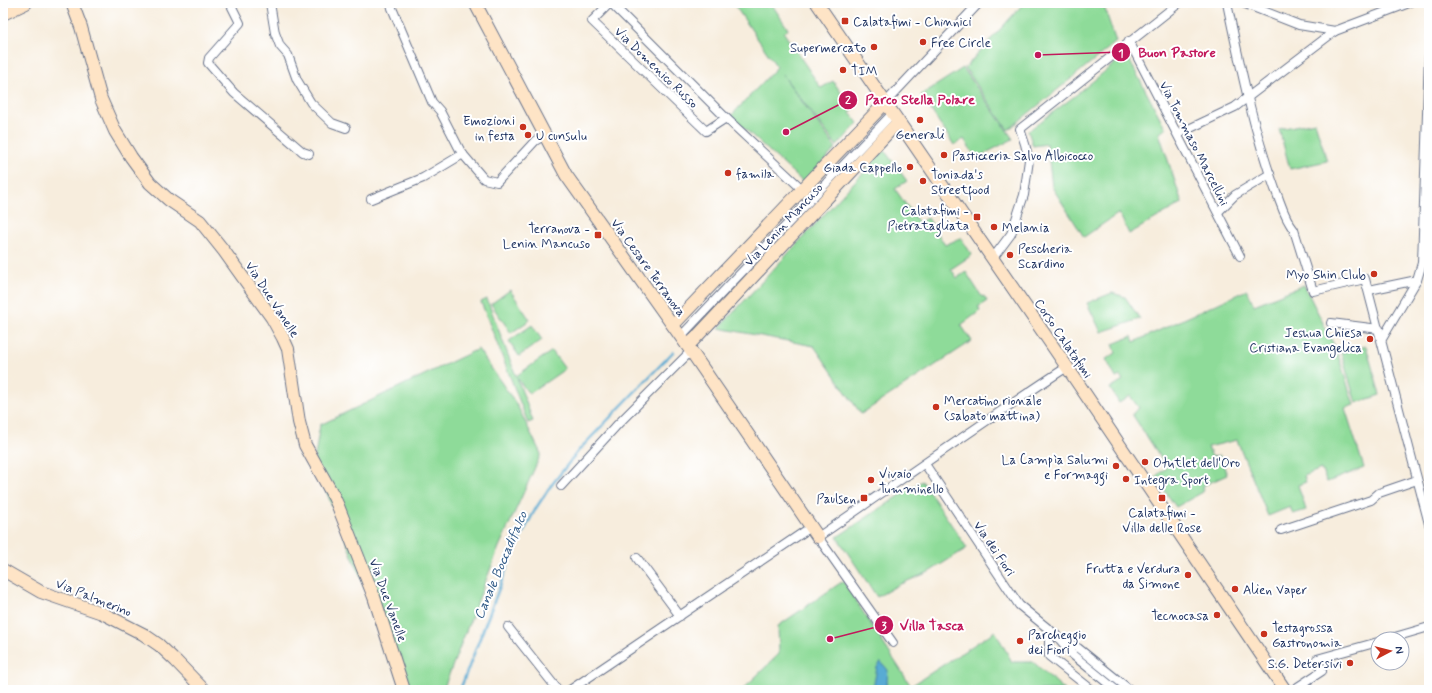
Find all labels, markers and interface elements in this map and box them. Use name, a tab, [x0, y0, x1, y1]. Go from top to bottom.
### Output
place label: Calatafimi - Chinnici	[853, 14, 971, 31]
marker: Calatafimi - Chinnici	[840, 16, 850, 26]
street label: Via Domenico Russo	[610, 24, 702, 112]
place label: Free Circle	[931, 35, 991, 52]
marker: Free Circle	[918, 37, 928, 47]
callout: Buon Pastore	[1111, 39, 1222, 65]
place label: Supermercato	[790, 40, 866, 57]
marker: Supermercato	[869, 42, 879, 52]
text: Buon Pastore	[1138, 44, 1216, 62]
text: 1	[1118, 46, 1124, 62]
place label: TIM	[851, 63, 878, 80]
marker: TIM	[838, 65, 848, 75]
street label: Via Tommaso Marcellini	[1155, 79, 1232, 209]
callout: Parco Stella Polare	[838, 87, 982, 113]
text: Parco Stella Polare	[865, 91, 975, 109]
text: 2	[845, 93, 851, 109]
place label: Emozioni in festa	[463, 113, 515, 145]
marker: Generali	[915, 115, 925, 125]
marker: Emozioni in festa	[518, 122, 528, 132]
place label: Generali	[895, 127, 945, 144]
place label: U cunsulu	[536, 128, 587, 145]
marker: U cunsulu	[523, 130, 533, 140]
place label: Pasticceria Salvo Albicocco	[952, 148, 1094, 165]
marker: Pasticceria Salvo Albicocco	[939, 150, 949, 160]
place label: Giada Cappello	[824, 160, 902, 177]
marker: Giada Cappello	[905, 162, 915, 172]
place label: famila	[736, 166, 774, 183]
place label: Toniada's Streetfood	[931, 167, 989, 201]
marker: famila	[723, 168, 733, 178]
marker: Toniada's Streetfood	[918, 176, 928, 186]
street label: Via Lenin Mancuso	[741, 179, 827, 270]
place label: Calatafimi - Pietratagliata	[887, 203, 969, 237]
marker: Calatafimi - Pietratagliata	[972, 212, 982, 222]
street label: Via Cesare Terranova	[606, 215, 689, 321]
place label: Melania	[1002, 220, 1050, 237]
place label: Terranova - Lenin Mancuso	[503, 221, 590, 253]
marker: Melania	[989, 222, 999, 232]
marker: Terranova - Lenin Mancuso	[593, 230, 603, 240]
place label: Pescheria Scardino	[1018, 241, 1072, 273]
marker: Pescheria Scardino	[1005, 250, 1015, 260]
street label: Via Due Vanelle	[241, 258, 303, 341]
place label: Myo Shin Club	[1286, 267, 1366, 284]
marker: Myo Shin Club	[1369, 269, 1379, 279]
street label: Corso Calatafimi	[1030, 296, 1096, 382]
place label: Jeshua Chiesa Cristiana Evangelica	[1249, 325, 1362, 358]
marker: Jeshua Chiesa Cristiana Evangelica	[1365, 334, 1375, 344]
place label: Mercatino rionale (sabato mattina)	[944, 393, 1042, 425]
marker: Mercatino rionale (sabato mattina)	[931, 402, 941, 412]
place label: La Campìa Salumi e Formaggi	[1002, 452, 1108, 486]
place label: Otutlet dell'Oro	[1153, 455, 1240, 472]
marker: Otutlet dell'Oro	[1140, 457, 1150, 467]
marker: La Campìa Salumi e Formaggi	[1111, 461, 1121, 471]
place label: Vivaio Tumminello	[879, 466, 944, 498]
place label: Integra Sport	[1134, 472, 1209, 490]
marker: Integra Sport	[1121, 474, 1131, 484]
marker: Vivaio Tumminello	[866, 475, 876, 485]
place label: Paulsen	[816, 491, 856, 508]
marker: Paulsen	[859, 493, 869, 503]
marker: Calatafimi - Villa delle Rose	[1157, 493, 1167, 503]
place label: Calatafimi - Villa delle Rose	[1122, 505, 1202, 537]
water label: Canale Boccadifalco	[470, 508, 532, 622]
street label: Via dei Fiori	[969, 518, 1018, 580]
street label: Via Due Vanelle	[365, 556, 411, 645]
place label: Frutta e Verdura da Simone	[1086, 561, 1180, 593]
marker: Frutta e Verdura da Simone	[1183, 570, 1193, 580]
street label: Via Palmerino	[53, 575, 134, 621]
place label: Alien Vaper	[1243, 582, 1308, 599]
marker: Alien Vaper	[1230, 584, 1240, 594]
place label: Tecnocasa	[1151, 608, 1209, 625]
marker: Tecnocasa	[1212, 610, 1222, 620]
callout: Villa Tasca	[874, 612, 971, 638]
text: Villa Tasca	[900, 617, 964, 635]
text: 3	[881, 619, 887, 635]
place label: Testagrossa Gastronomia	[1272, 620, 1342, 652]
place label: Parcheggio dei Fiori	[1028, 627, 1086, 659]
marker: Testagrossa Gastronomia	[1259, 629, 1269, 639]
north arrow	[1370, 631, 1410, 671]
marker: Parcheggio dei Fiori	[1015, 636, 1025, 646]
text: N	[1392, 645, 1406, 654]
place label: S.G. Detersivi	[1268, 656, 1342, 673]
marker: S.G. Detersivi	[1345, 658, 1355, 668]

